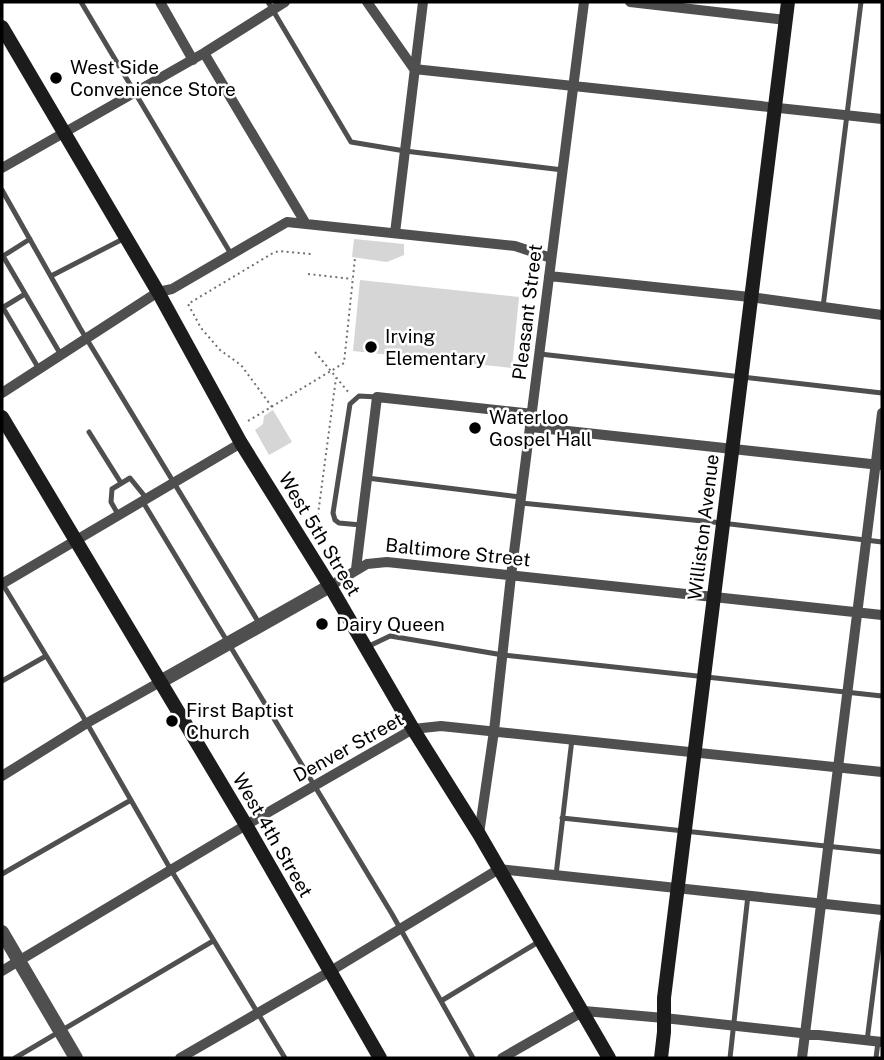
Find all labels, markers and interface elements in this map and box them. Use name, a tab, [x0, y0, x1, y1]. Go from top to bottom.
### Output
place label: West Side Convenience Store	[70, 56, 236, 100]
marker: West Side Convenience Store	[48, 70, 64, 86]
street label: Pleasant Street	[508, 243, 546, 381]
place label: Irving Elementary	[385, 325, 486, 369]
marker: Irving Elementary	[363, 339, 379, 355]
place label: Waterloo Gospel Hall	[489, 406, 592, 450]
marker: Waterloo Gospel Hall	[467, 420, 483, 436]
street label: Williston Avenue	[683, 453, 723, 601]
street label: West 5th Street	[275, 468, 365, 600]
street label: Baltimore Street	[384, 533, 532, 571]
place label: Dairy Queen	[336, 613, 445, 635]
marker: Dairy Queen	[314, 616, 330, 632]
place label: First Baptist Church	[186, 699, 294, 743]
street label: Denver Street	[289, 708, 407, 786]
marker: First Baptist Church	[164, 713, 180, 729]
street label: West 4th Street	[229, 769, 317, 901]

